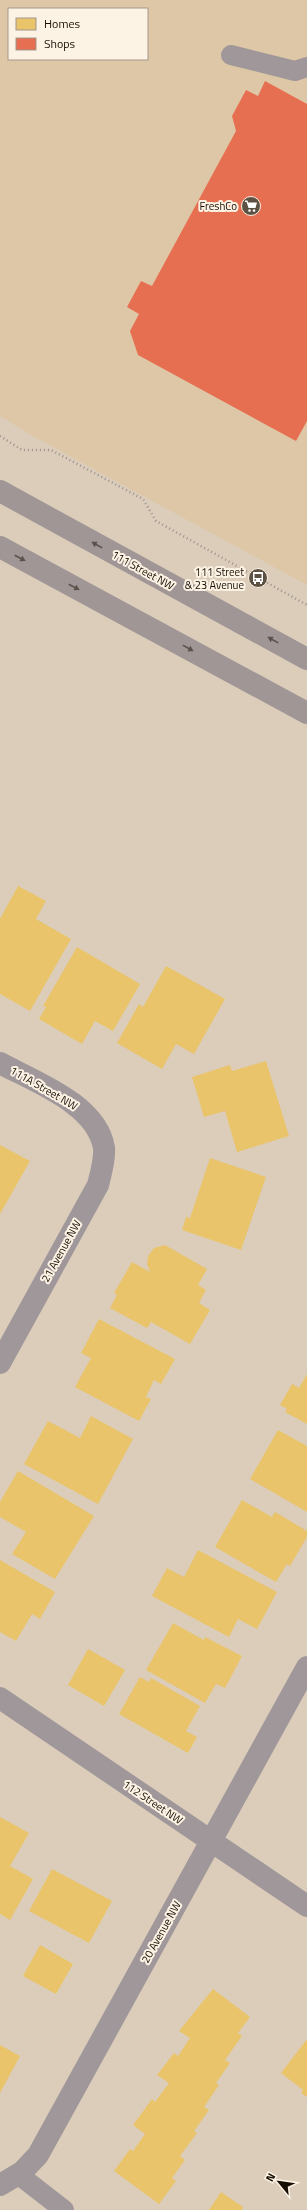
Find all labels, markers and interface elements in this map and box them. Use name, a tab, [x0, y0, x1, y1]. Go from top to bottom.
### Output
legend	[8, 8, 148, 60]
text: Homes	[44, 14, 80, 33]
text: Shops	[44, 34, 76, 53]
supermarket icon: FreshCo	[240, 195, 262, 217]
place label: FreshCo	[199, 198, 237, 214]
one-way arrow	[91, 541, 103, 548]
street label: 111 Street NW	[109, 546, 177, 594]
one-way arrow	[14, 554, 26, 561]
place label: 111 Street & 23 Avenue	[185, 564, 244, 593]
bus stop icon: 111 Street & 23 Avenue	[247, 567, 269, 589]
one-way arrow	[68, 583, 80, 590]
one-way arrow	[267, 637, 279, 644]
one-way arrow	[183, 645, 194, 652]
street label: 111A Street NW	[7, 1062, 81, 1114]
street label: 21 Avenue NW	[37, 1217, 85, 1285]
street label: 112 Street NW	[120, 1776, 186, 1828]
street label: 20 Avenue NW	[137, 1898, 185, 1966]
north arrow	[259, 2162, 299, 2202]
text: N	[261, 2170, 279, 2184]

